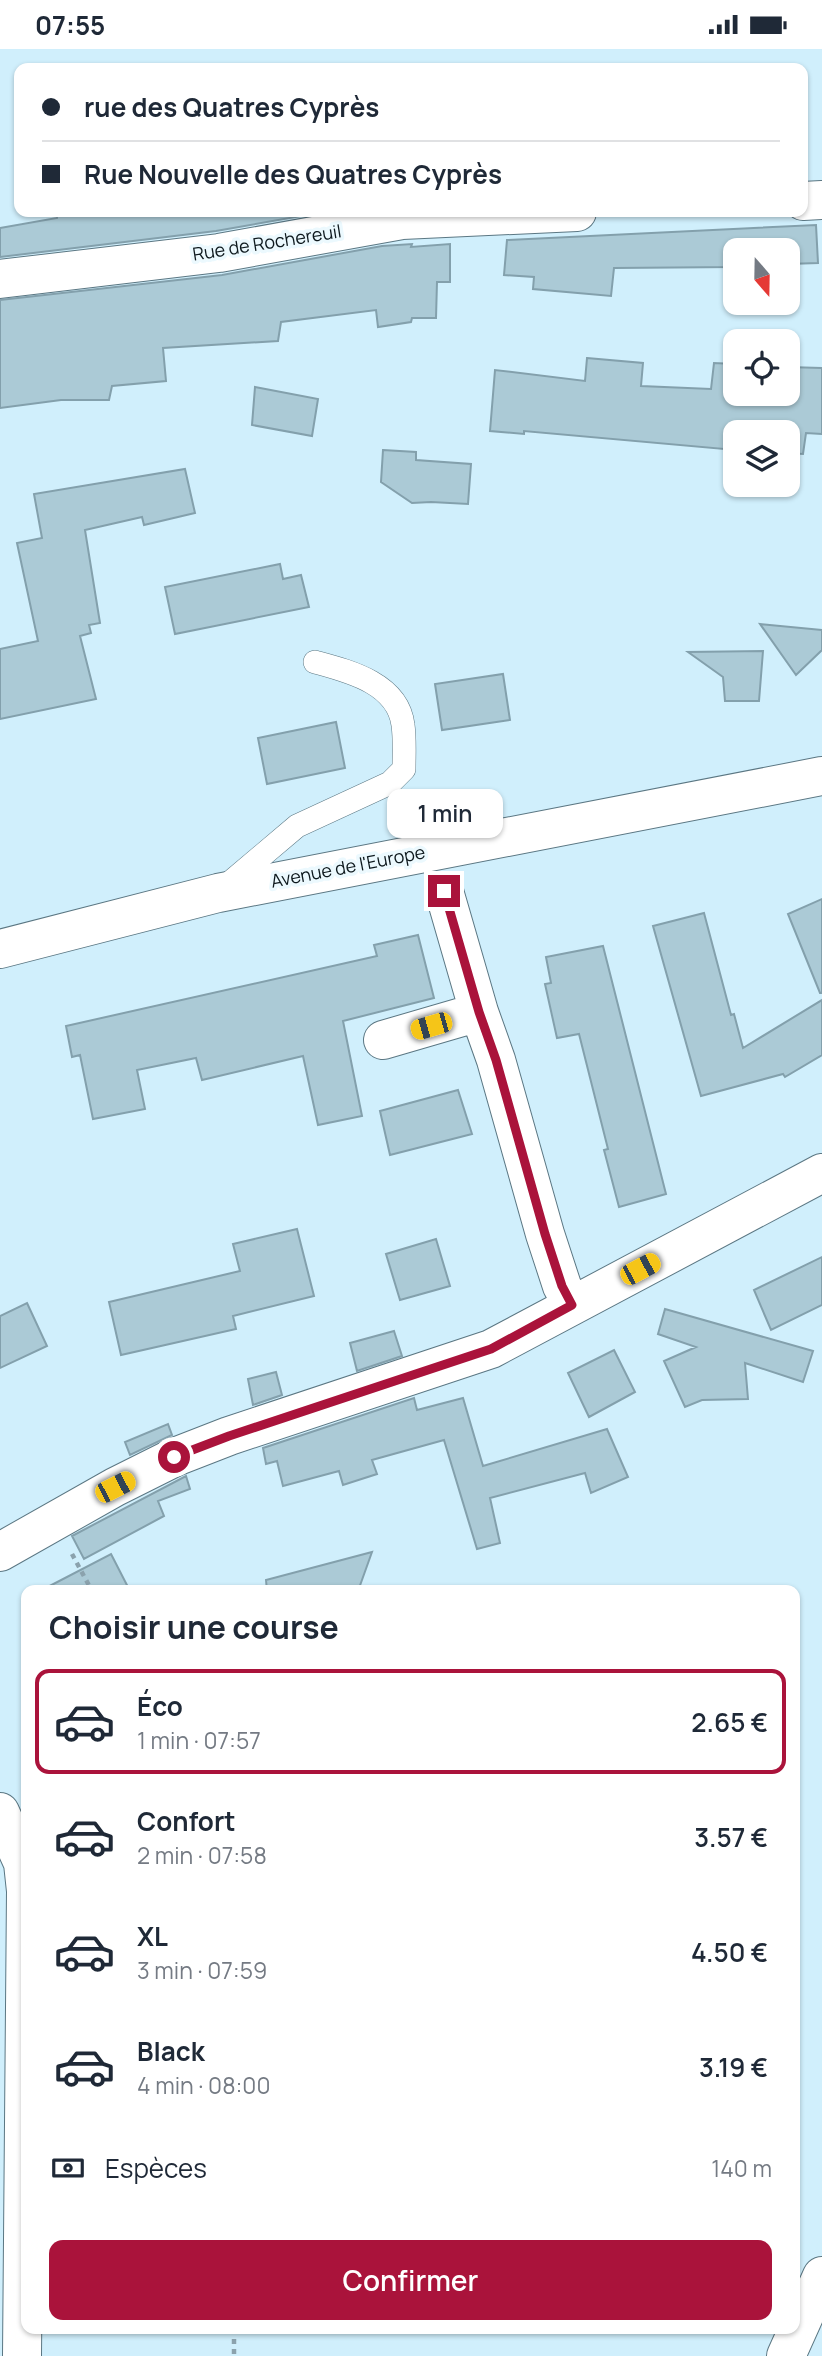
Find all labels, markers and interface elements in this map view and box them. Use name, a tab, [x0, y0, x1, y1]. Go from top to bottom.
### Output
text: 07:55	[35, 7, 105, 43]
text: rue des Quatres Cyprès	[84, 89, 379, 125]
text: Rue Nouvelle des Quatres Cyprès	[84, 156, 502, 192]
street label: Rue de Rochereuil	[191, 218, 343, 266]
north arrow	[723, 238, 800, 315]
map controls	[723, 238, 800, 497]
button: locate	[723, 329, 800, 406]
button: layers	[723, 420, 800, 497]
callout: 1 min	[386, 789, 502, 839]
text: 1 min	[418, 797, 472, 829]
street label: Avenue de l'Europe	[269, 839, 427, 893]
route end	[428, 875, 460, 907]
car	[408, 1010, 455, 1042]
car	[617, 1250, 664, 1288]
route start	[158, 1441, 190, 1473]
car	[92, 1468, 139, 1506]
text: Choisir une course	[49, 1605, 339, 1649]
text: Éco	[137, 1688, 183, 1724]
icon: car	[53, 1690, 116, 1753]
text: 2.65 €	[691, 1704, 768, 1740]
text: 1 min · 07:57	[137, 1724, 261, 1756]
text: Confort	[137, 1803, 236, 1839]
icon: car	[53, 1805, 116, 1868]
text: 3.57 €	[694, 1819, 768, 1855]
text: 2 min · 07:58	[137, 1839, 267, 1871]
text: XL	[137, 1918, 168, 1954]
icon: car	[53, 1920, 116, 1983]
text: 4.50 €	[691, 1934, 768, 1970]
text: 3 min · 07:59	[137, 1954, 267, 1986]
text: Black	[137, 2033, 205, 2069]
icon: car	[53, 2035, 116, 2098]
text: 3.19 €	[699, 2049, 768, 2085]
text: 4 min · 08:00	[137, 2069, 270, 2101]
icon: cash	[49, 2149, 87, 2187]
text: Espèces	[105, 2150, 207, 2186]
text: 140 m	[711, 2152, 772, 2184]
button: Confirmer	[49, 2240, 772, 2320]

